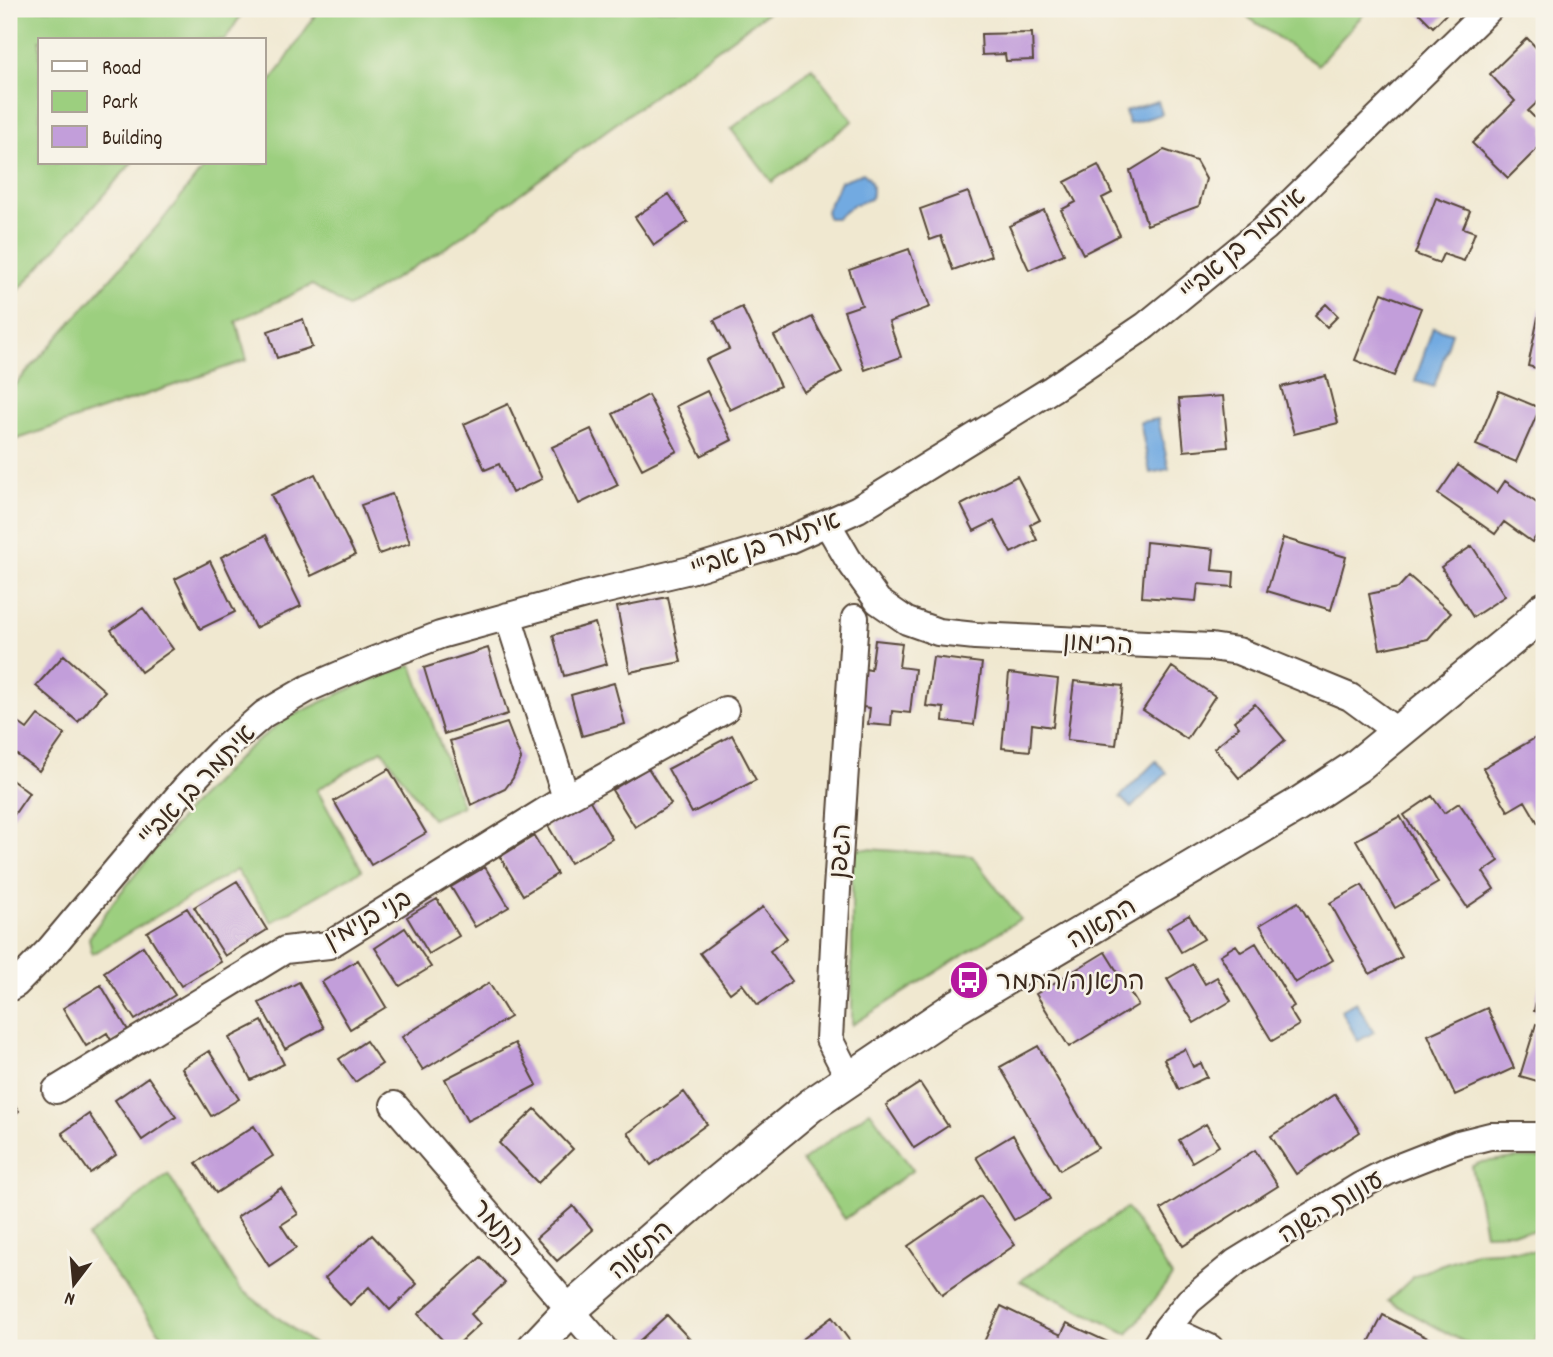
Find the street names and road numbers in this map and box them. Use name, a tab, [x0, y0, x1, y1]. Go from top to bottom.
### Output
street label: איתמר בן אב"י	[1173, 180, 1316, 311]
street label: איתמר בן אב"י	[686, 503, 846, 589]
street label: הרימון	[1062, 625, 1134, 666]
street label: איתמר בן אב"י	[131, 717, 266, 856]
street label: הגפן	[822, 822, 863, 880]
street label: בני בנימין	[318, 882, 419, 960]
street label: התאנה	[1061, 890, 1145, 960]
street label: עונות השנה	[1272, 1163, 1391, 1255]
street label: התמר	[461, 1192, 532, 1266]
street label: התאנה	[602, 1213, 683, 1290]

